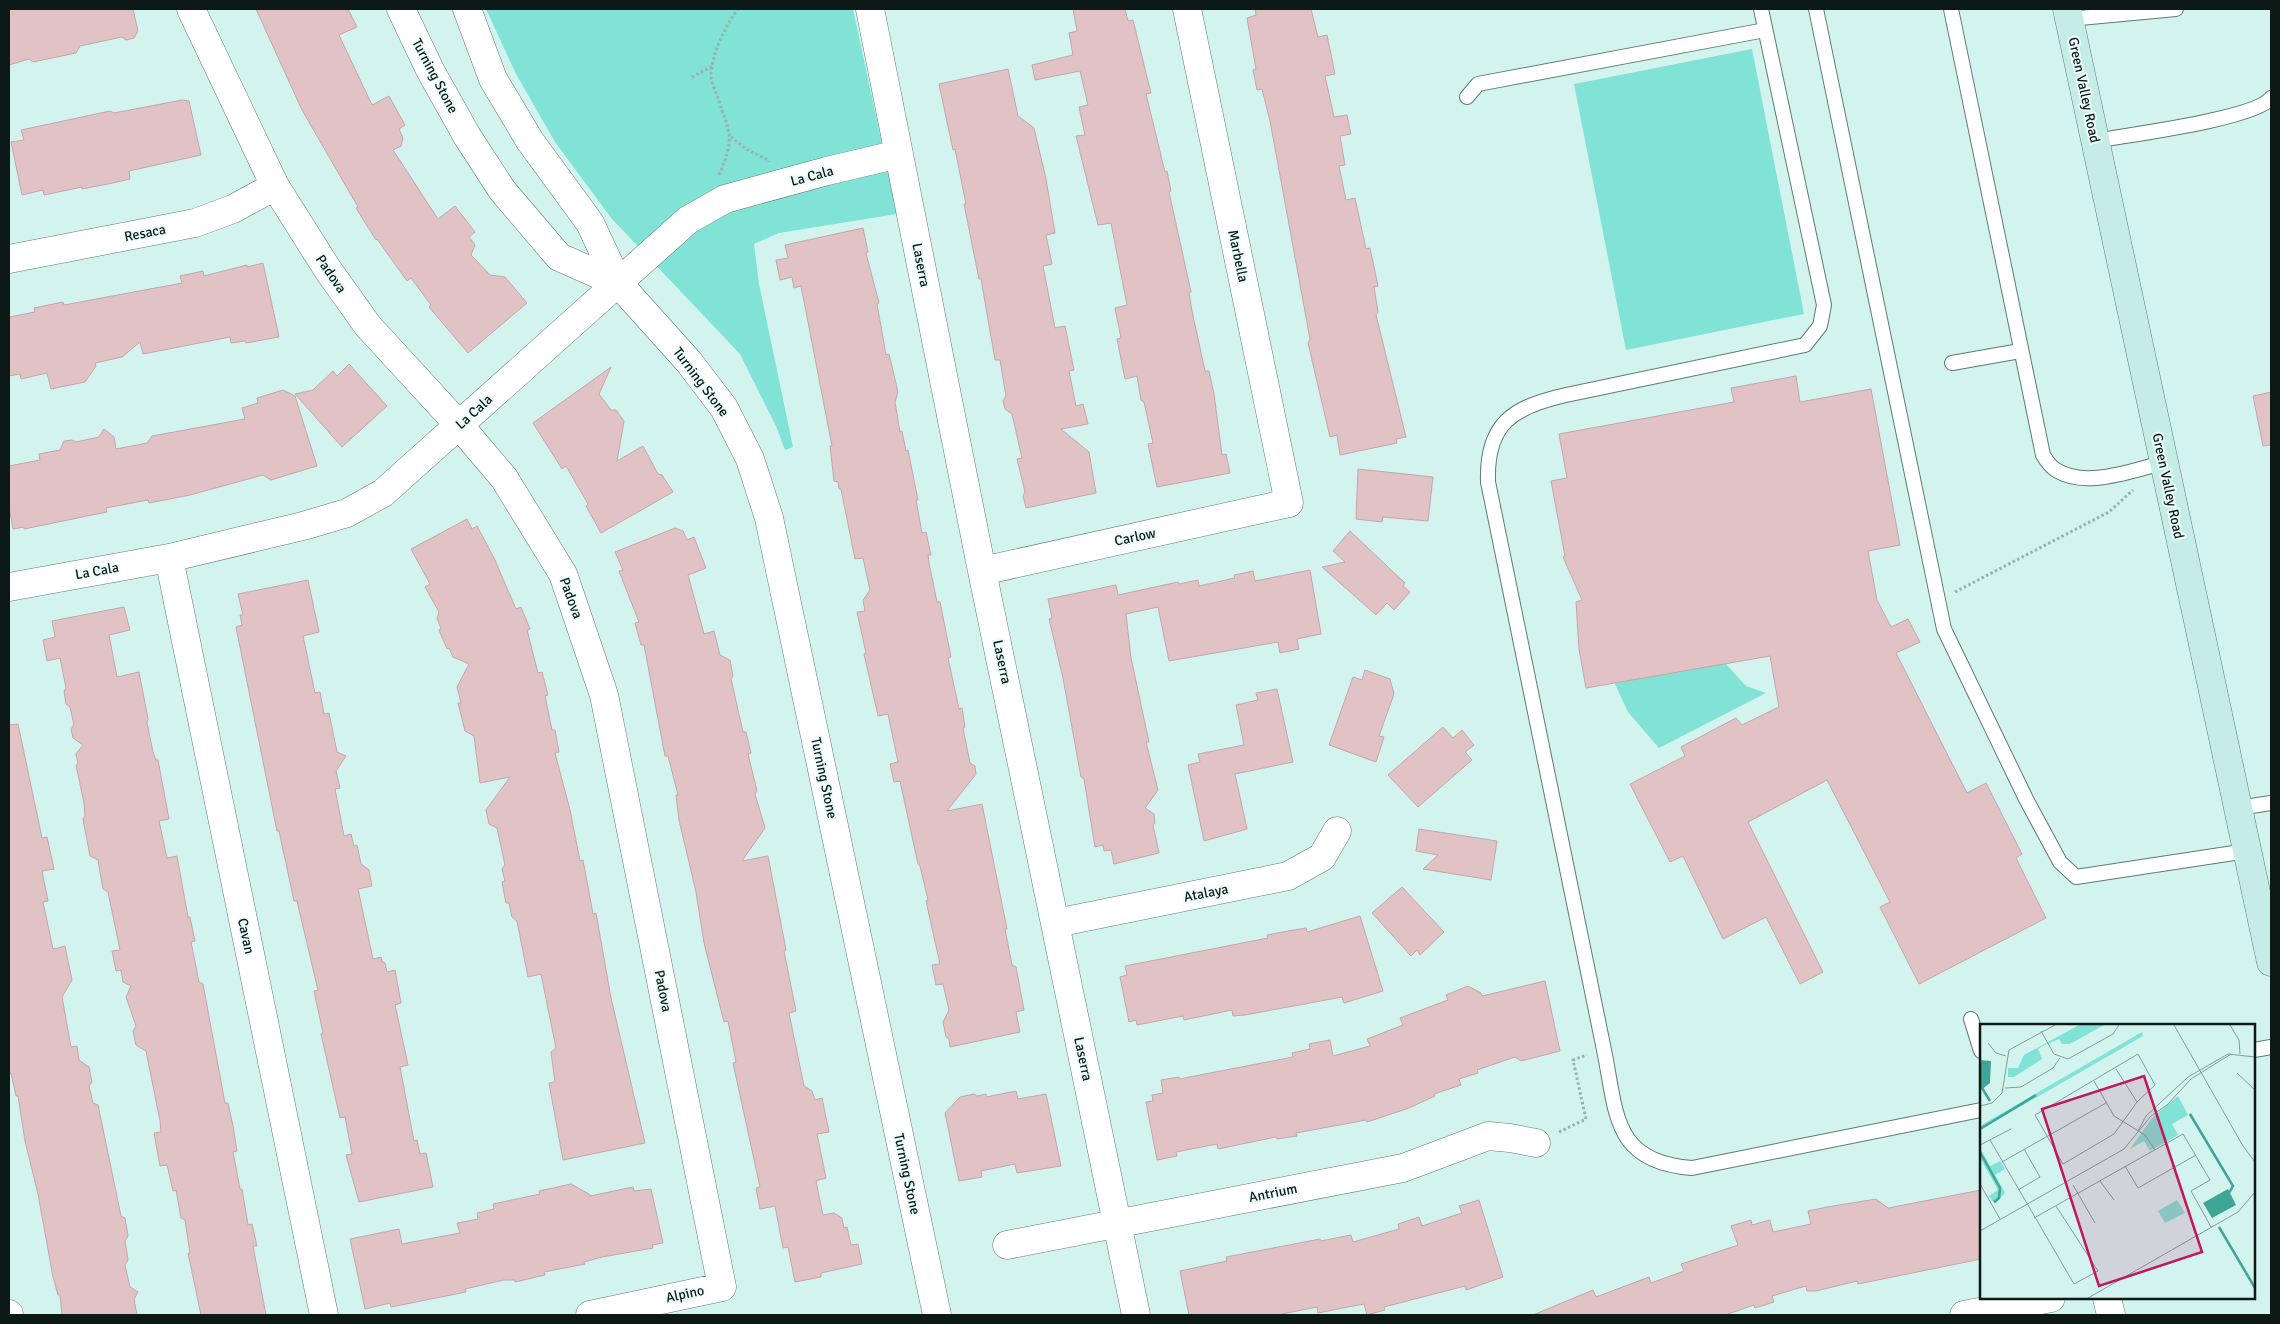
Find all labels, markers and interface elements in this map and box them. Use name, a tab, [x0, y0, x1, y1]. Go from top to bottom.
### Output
street label: Turning Stone	[408, 36, 462, 116]
street label: Green Valley Road	[2065, 36, 2103, 144]
street label: La Cala	[789, 162, 835, 190]
street label: Resaca	[123, 221, 167, 245]
street label: Marbella	[1224, 228, 1252, 284]
street label: Laserra	[908, 241, 934, 289]
street label: Padova	[312, 252, 350, 296]
street label: Turning Stone	[669, 344, 733, 420]
street label: La Cala	[452, 391, 496, 433]
street label: Green Valley Road	[2149, 432, 2187, 540]
street label: Carlow	[1113, 524, 1157, 550]
street label: La Cala	[74, 559, 120, 583]
street label: Padova	[556, 575, 586, 621]
street label: Laserra	[989, 638, 1015, 686]
street label: Turning Stone	[807, 736, 841, 820]
street label: Atalaya	[1182, 880, 1230, 906]
street label: Cavan	[234, 916, 258, 956]
street label: Padova	[651, 968, 675, 1014]
inset map	[1980, 1024, 2255, 1299]
street label: Laserra	[1070, 1035, 1096, 1083]
street label: Turning Stone	[890, 1132, 924, 1216]
street label: Antrium	[1247, 1180, 1299, 1206]
street label: Alpino	[664, 1282, 706, 1306]

